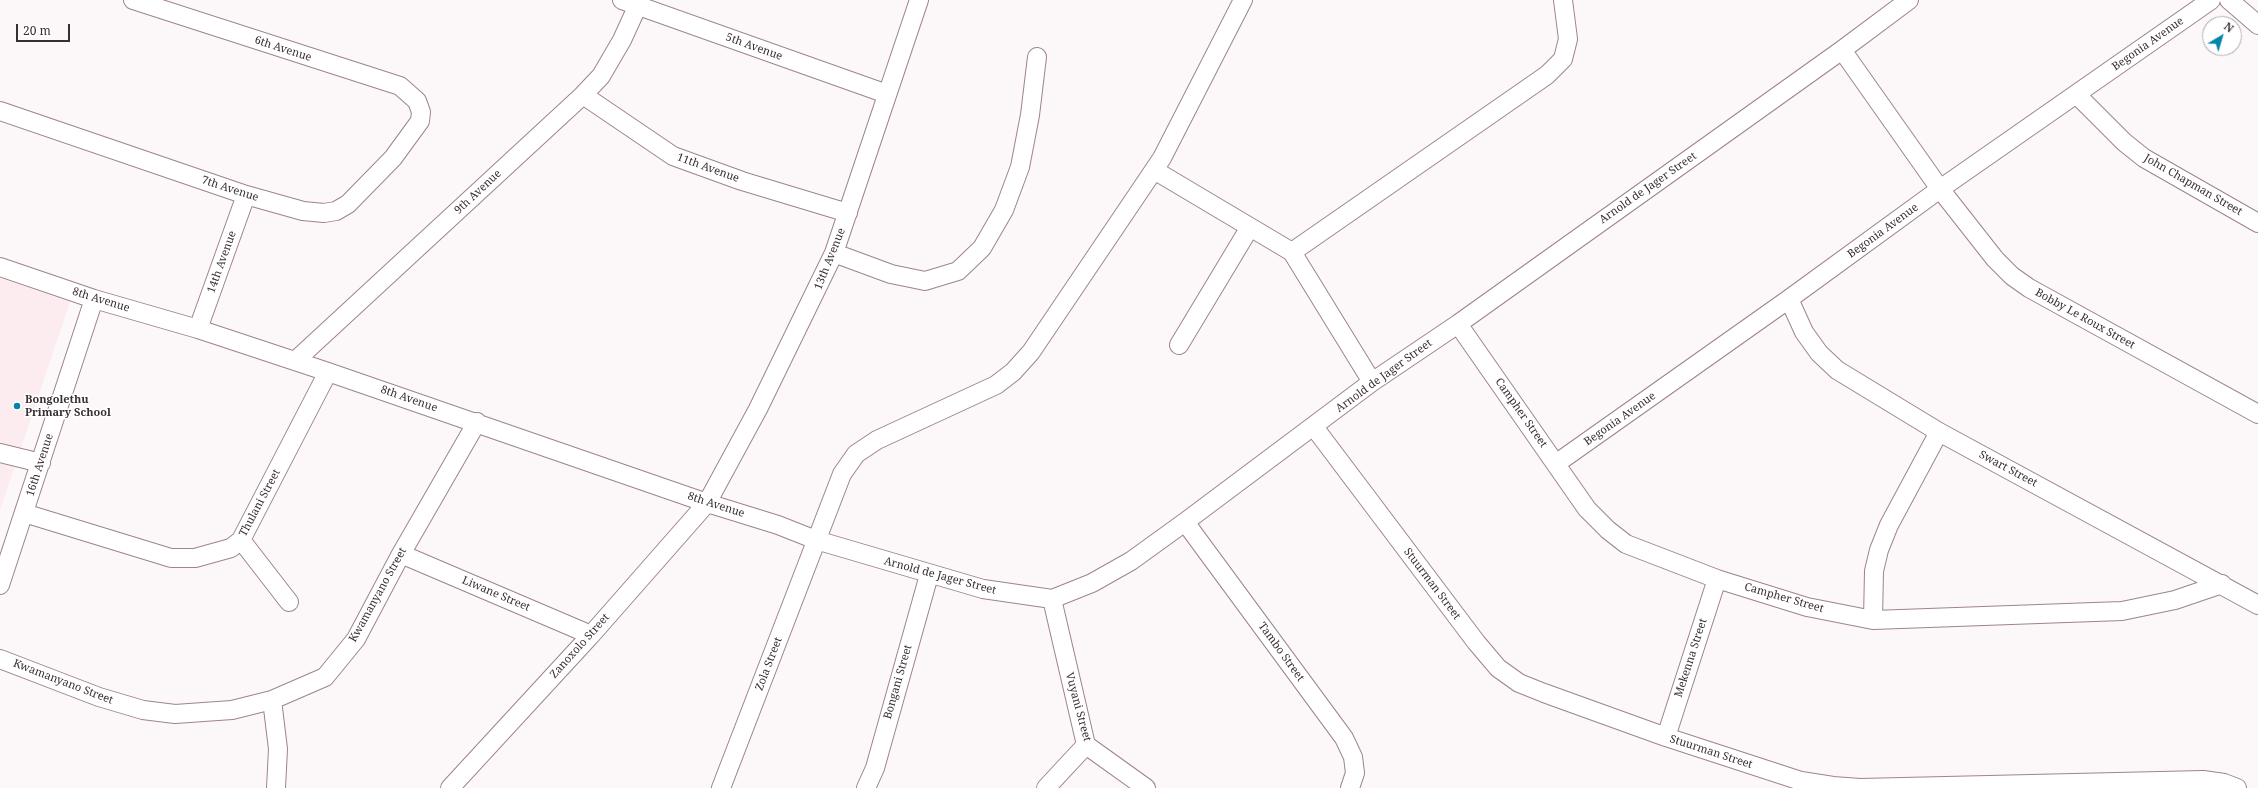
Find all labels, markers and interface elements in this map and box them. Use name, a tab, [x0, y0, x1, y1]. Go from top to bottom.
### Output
street label: Begonia Avenue	[2110, 14, 2186, 74]
scale bar	[18, 16, 72, 42]
north arrow	[2202, 16, 2242, 56]
text: N	[2221, 18, 2237, 36]
text: 20 m	[23, 22, 51, 39]
street label: 5th Avenue	[724, 31, 784, 63]
street label: 6th Avenue	[253, 34, 313, 64]
street label: Arnold de Jager Street	[1597, 149, 1699, 227]
street label: 11th Avenue	[675, 151, 741, 185]
street label: John Chapman Street	[2142, 152, 2244, 218]
street label: 9th Avenue	[452, 167, 504, 217]
street label: 7th Avenue	[200, 174, 260, 204]
street label: Begonia Avenue	[1845, 201, 1921, 261]
street label: 13th Avenue	[812, 226, 848, 292]
street label: 14th Avenue	[205, 229, 239, 295]
street label: 8th Avenue	[71, 285, 131, 315]
street label: Bobby Le Roux Street	[2033, 286, 2137, 352]
street label: Arnold de Jager Street	[1333, 337, 1435, 415]
street label: Campher Street	[1492, 376, 1550, 450]
street label: 8th Avenue	[379, 383, 439, 415]
street label: Begonia Avenue	[1582, 389, 1658, 449]
place label: Bongolethu Primary School	[25, 393, 111, 419]
marker: Bongolethu Primary School	[12, 401, 22, 411]
street label: 16th Avenue	[24, 432, 56, 498]
street label: Swart Street	[1977, 448, 2039, 490]
street label: Thulani Street	[237, 467, 283, 539]
street label: 8th Avenue	[686, 490, 746, 520]
street label: Kwamanyano Street	[347, 545, 409, 645]
street label: Stuurman Street	[1401, 546, 1463, 622]
street label: Arnold de Jager Street	[882, 555, 998, 597]
street label: Liwane Street	[460, 574, 532, 614]
street label: Campher Street	[1743, 580, 1825, 616]
street label: Zanoxolo Street	[548, 611, 612, 681]
street label: Mekenna Street	[1672, 617, 1710, 699]
street label: Tambo Street	[1255, 620, 1307, 684]
street label: Zola Street	[753, 635, 785, 693]
street label: Bongani Street	[881, 643, 915, 721]
street label: Kwamanyano Street	[11, 657, 115, 707]
street label: Vuyani Street	[1062, 671, 1094, 743]
street label: Stuurman Street	[1668, 732, 1754, 772]

